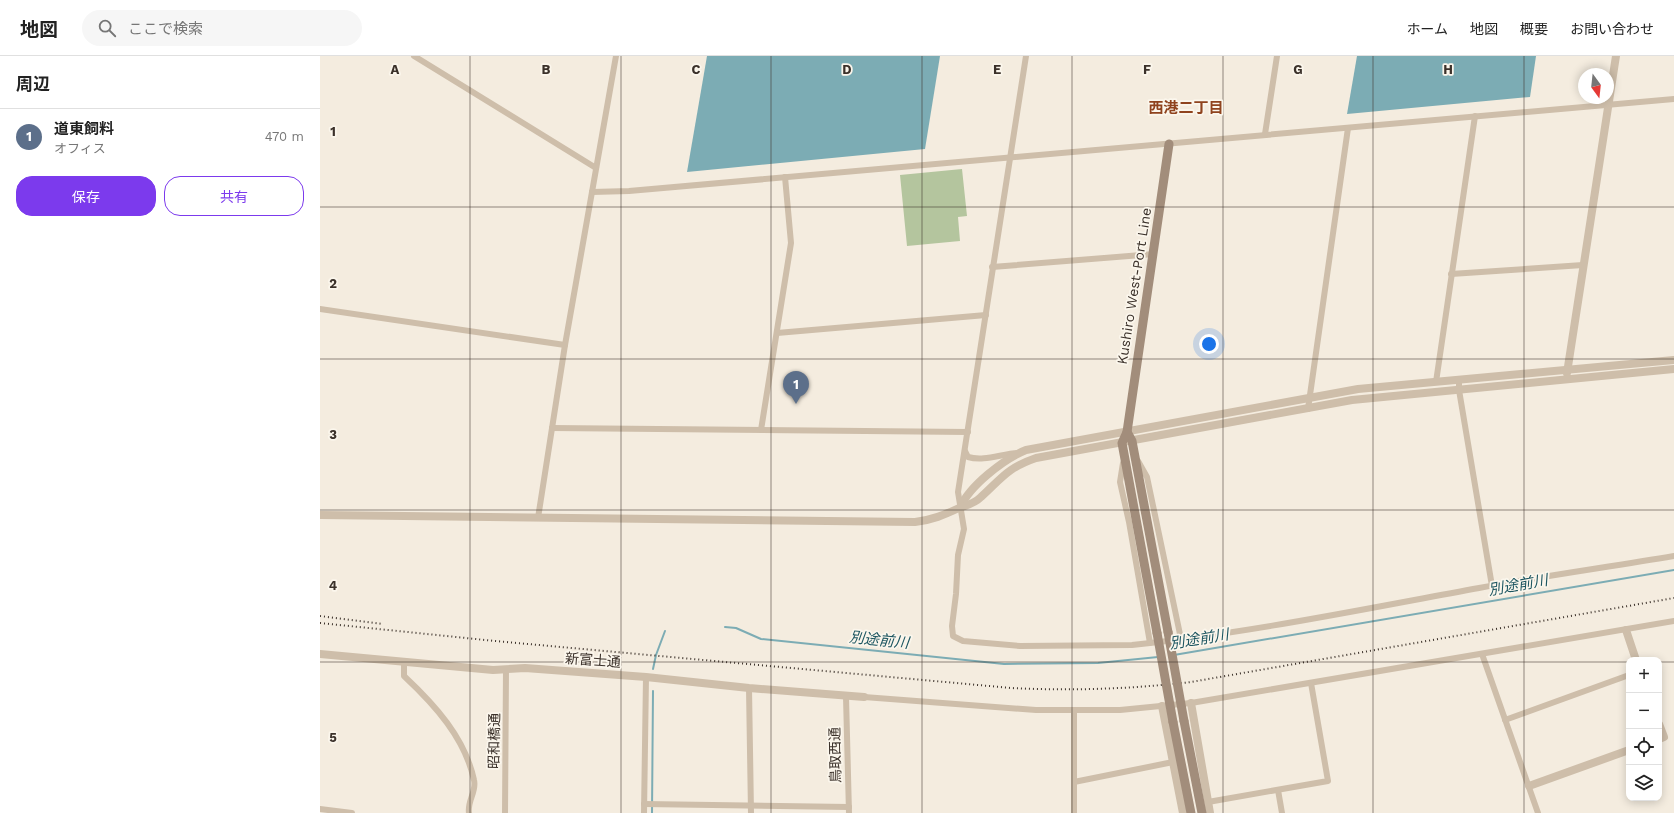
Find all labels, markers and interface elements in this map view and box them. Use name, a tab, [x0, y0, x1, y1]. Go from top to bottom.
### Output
search box	[82, 10, 362, 46]
icon: search	[96, 17, 118, 39]
text: 地図	[20, 18, 58, 41]
text: ここで検索	[128, 20, 203, 38]
text: ホーム	[1406, 21, 1448, 37]
text: 地図	[1470, 21, 1498, 37]
text: 概要	[1520, 21, 1548, 37]
text: お問い合わせ	[1570, 21, 1654, 37]
text: A	[391, 62, 400, 77]
text: B	[542, 62, 551, 77]
text: C	[692, 62, 701, 77]
text: D	[842, 62, 852, 77]
text: E	[993, 62, 1001, 77]
text: F	[1143, 62, 1151, 77]
text: G	[1293, 62, 1303, 77]
text: H	[1443, 62, 1453, 77]
north arrow	[1578, 68, 1614, 104]
text: 周辺	[16, 74, 50, 94]
district label: 西港二丁目	[1148, 99, 1224, 117]
text: 道東飼料	[54, 120, 114, 138]
text: 1	[330, 124, 336, 139]
text: 1	[26, 129, 32, 144]
text: 470 m	[265, 129, 304, 144]
text: オフィス	[54, 141, 106, 156]
button: 保存	[16, 176, 156, 216]
button: 共有	[164, 176, 304, 216]
street label: Kushiro West-Port Line	[1114, 207, 1154, 365]
text: 2	[329, 276, 337, 291]
your location	[1199, 334, 1219, 354]
pin: 1	[783, 371, 809, 404]
text: 3	[329, 427, 337, 442]
water label: 別途前川	[1487, 571, 1551, 599]
text: 4	[329, 578, 338, 593]
water label: 別途前川	[1168, 625, 1232, 653]
water label: 別途前川	[848, 628, 912, 652]
street label: 新富士通	[565, 650, 621, 670]
map controls	[1626, 657, 1662, 801]
button: +	[1626, 657, 1662, 693]
button: −	[1626, 693, 1662, 729]
street label: 昭和橋通	[486, 713, 502, 769]
street label: 鳥取西通	[827, 727, 843, 783]
button: locate	[1626, 729, 1662, 765]
text: 5	[329, 730, 337, 745]
button: layers	[1626, 765, 1662, 801]

